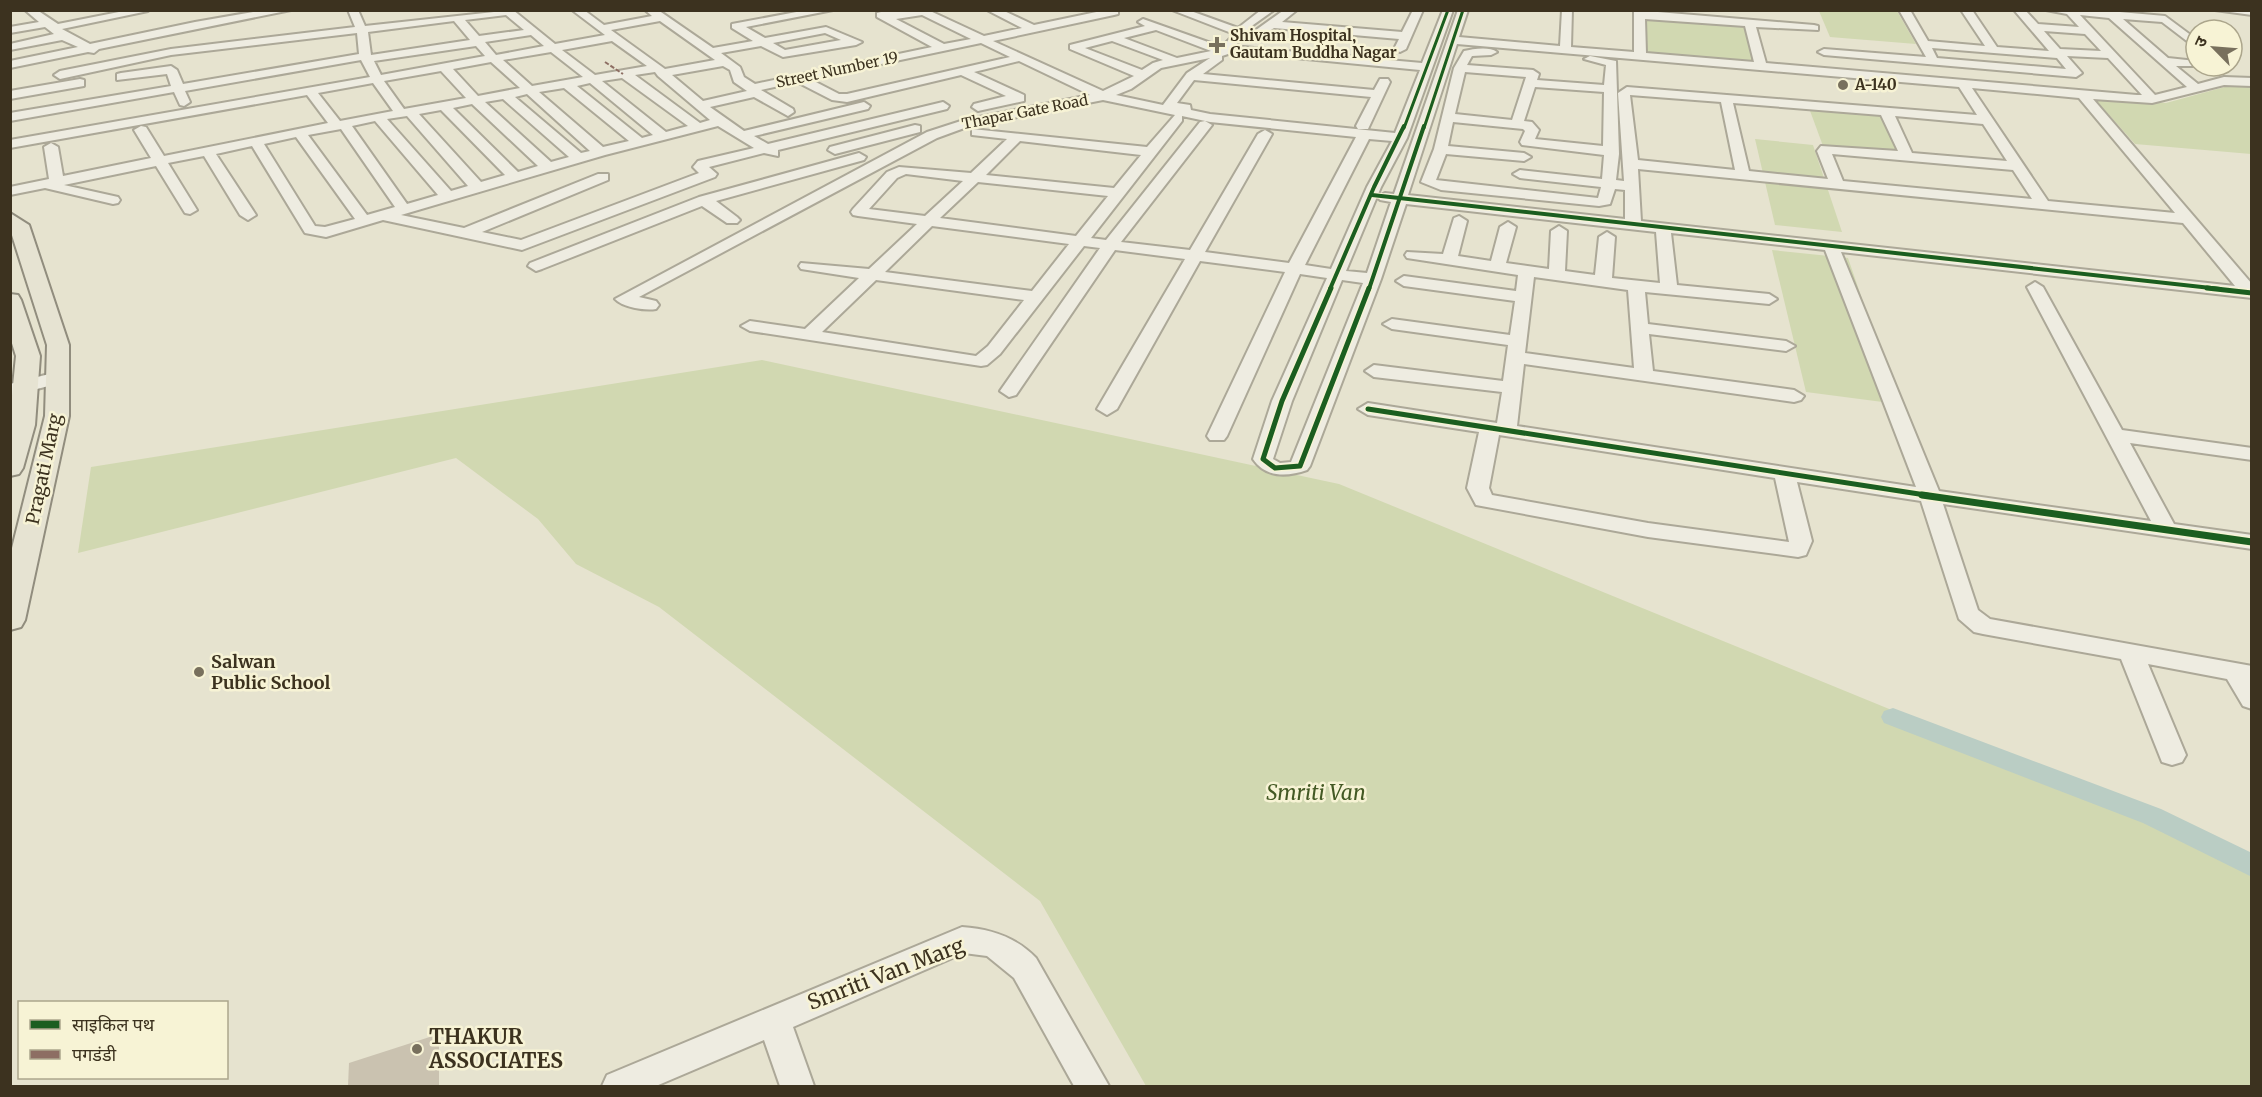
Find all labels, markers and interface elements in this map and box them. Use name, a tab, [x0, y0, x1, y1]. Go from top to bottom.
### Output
north arrow	[2184, 18, 2244, 78]
place label: Shivam Hospital, Gautam Buddha Nagar	[1230, 26, 1397, 62]
text: उ	[2189, 33, 2212, 50]
marker: Shivam Hospital, Gautam Buddha Nagar	[1208, 36, 1226, 54]
street label: Street Number 19	[774, 47, 900, 92]
place label: A-140	[1854, 75, 1897, 94]
marker: A-140	[1836, 78, 1850, 92]
street label: Thapar Gate Road	[960, 90, 1090, 133]
street label: Pragati Marg	[21, 411, 67, 526]
place label: Salwan Public School	[211, 650, 330, 694]
marker: Salwan Public School	[192, 665, 206, 679]
park label: Smriti Van	[1266, 779, 1366, 806]
street label: Smriti Van Marg	[804, 931, 968, 1016]
legend	[18, 1001, 228, 1079]
text: साइकिल पथ	[72, 1013, 155, 1036]
place label: THAKUR ASSOCIATES	[428, 1023, 563, 1074]
marker: THAKUR ASSOCIATES	[410, 1042, 424, 1056]
text: पगडंडी	[72, 1043, 117, 1066]

